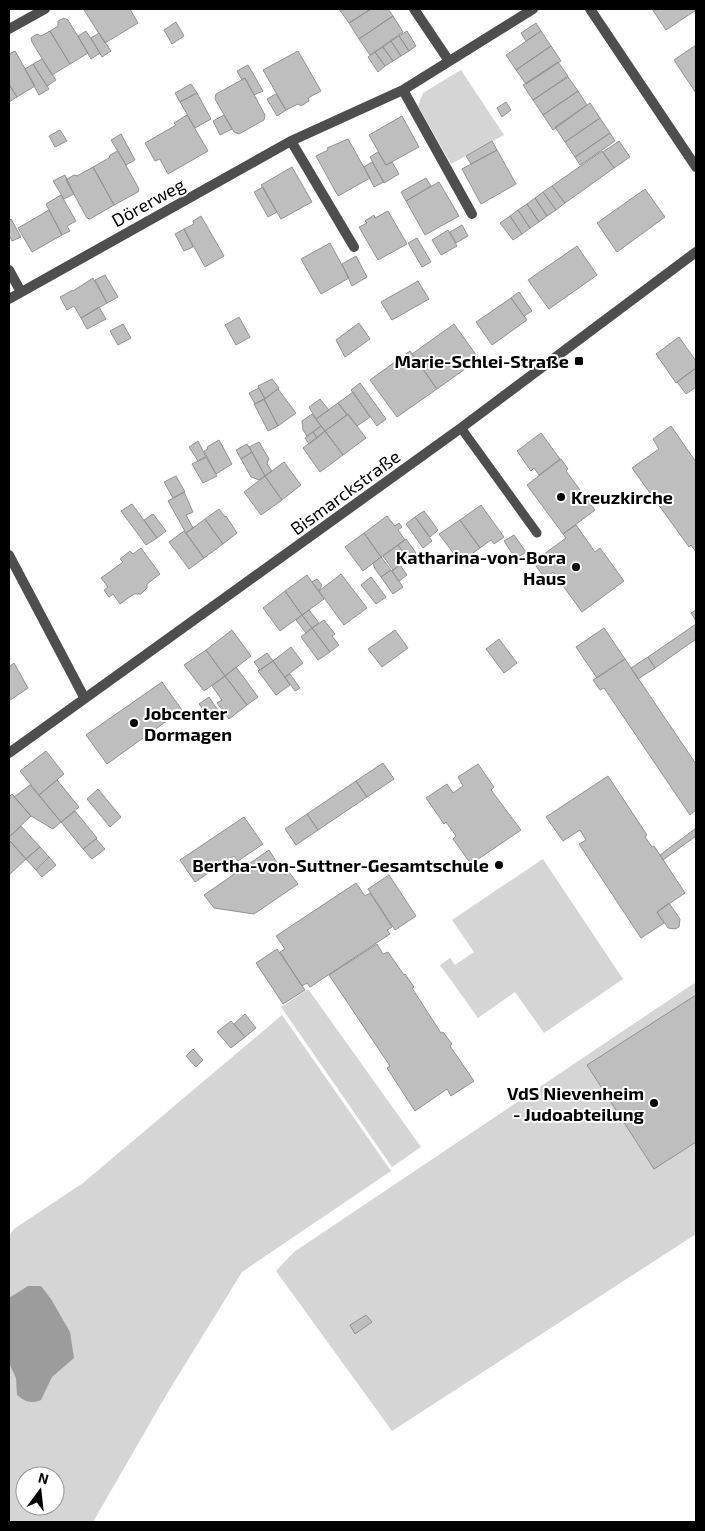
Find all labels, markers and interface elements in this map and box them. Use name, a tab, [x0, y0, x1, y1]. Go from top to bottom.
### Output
street label: Dörerweg	[107, 173, 189, 231]
place label: Marie-Schlei-Straße	[395, 350, 569, 372]
marker: Marie-Schlei-Straße	[573, 355, 585, 367]
street label: Bismarckstraße	[286, 445, 404, 539]
place label: Kreuzkirche	[571, 486, 673, 508]
marker: Kreuzkirche	[555, 491, 567, 503]
place label: Katharina-von-Bora Haus	[396, 546, 566, 589]
marker: Katharina-von-Bora Haus	[570, 561, 582, 573]
place label: Jobcenter Dormagen	[144, 702, 232, 745]
marker: Jobcenter Dormagen	[128, 717, 140, 729]
place label: Bertha-von-Suttner-Gesamtschule	[192, 854, 489, 876]
marker: Bertha-von-Suttner-Gesamtschule	[493, 859, 505, 871]
place label: VdS Nievenheim - Judoabteilung	[507, 1082, 645, 1125]
marker: VdS Nievenheim - Judoabteilung	[648, 1097, 660, 1109]
north arrow	[15, 1466, 65, 1516]
text: N	[36, 1468, 51, 1487]

